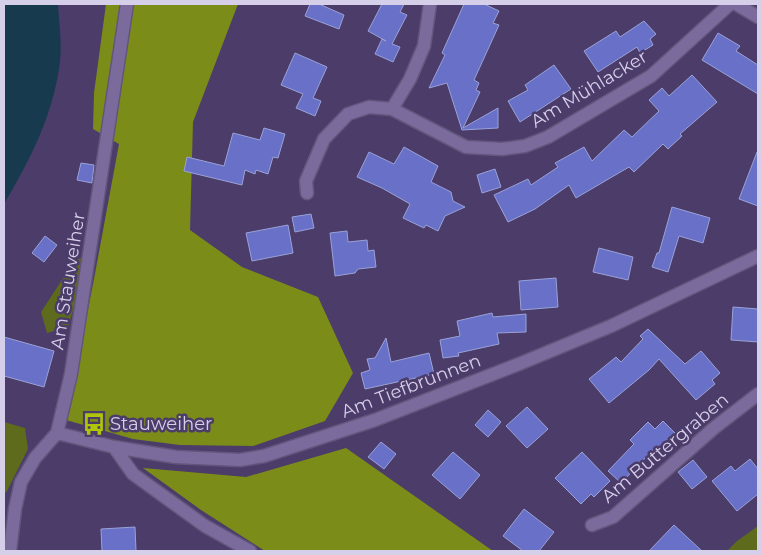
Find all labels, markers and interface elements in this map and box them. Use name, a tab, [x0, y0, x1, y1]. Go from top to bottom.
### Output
street label: Am Mühlacker	[527, 46, 651, 132]
street label: Am Stauweiher	[46, 211, 90, 351]
street label: Am Tiefbrunnen	[338, 349, 484, 423]
street label: Am Buttergraben	[597, 388, 733, 508]
bus stop icon: Stauweiher	[81, 411, 107, 437]
place label: Stauweiher	[110, 413, 212, 435]

